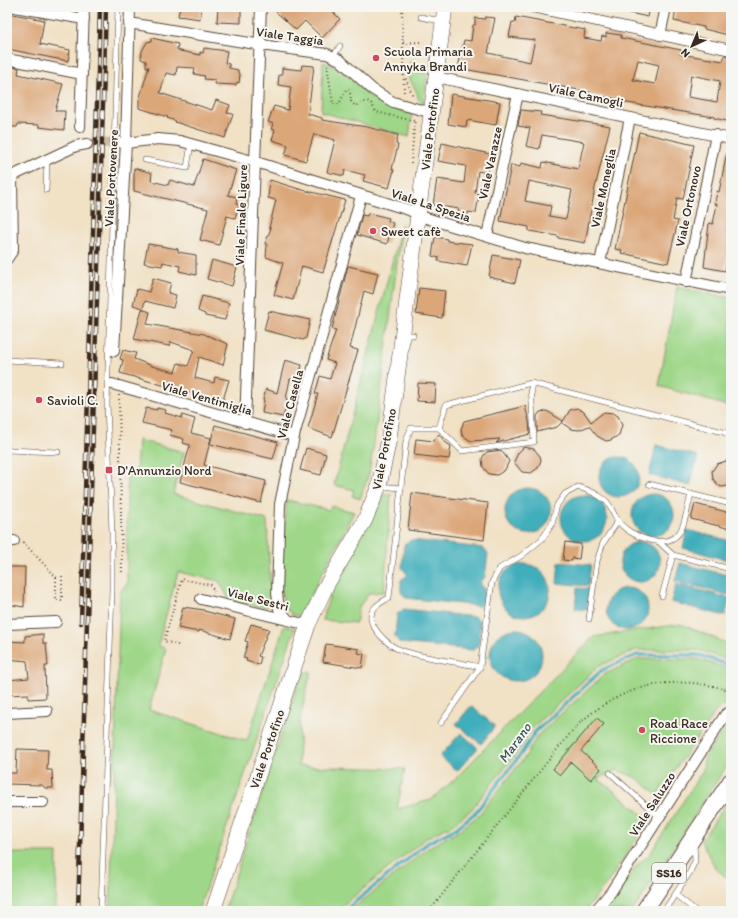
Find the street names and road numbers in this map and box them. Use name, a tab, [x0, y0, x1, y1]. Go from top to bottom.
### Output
street label: Viale Taggia	[255, 24, 325, 48]
street label: Viale Camogli	[547, 80, 625, 110]
street label: Viale Portofino	[418, 87, 443, 171]
street label: Viale Varazze	[475, 125, 505, 201]
street label: Viale Portovenere	[101, 129, 121, 227]
street label: Viale Moneglia	[587, 147, 619, 229]
street label: Viale Finale Ligure	[232, 164, 250, 266]
street label: Viale Ortonovo	[672, 164, 704, 248]
street label: Viale La Spezia	[389, 185, 473, 225]
street label: Viale Casella	[274, 367, 307, 440]
street label: Viale Ventimiglia	[160, 378, 255, 418]
street label: Viale Portofino	[369, 406, 399, 491]
street label: Viale Sestri	[226, 584, 290, 614]
street label: Viale Portofino	[246, 707, 288, 791]
street label: Viale Saluzzo	[626, 769, 679, 839]
road number: SS16	[652, 863, 686, 883]

